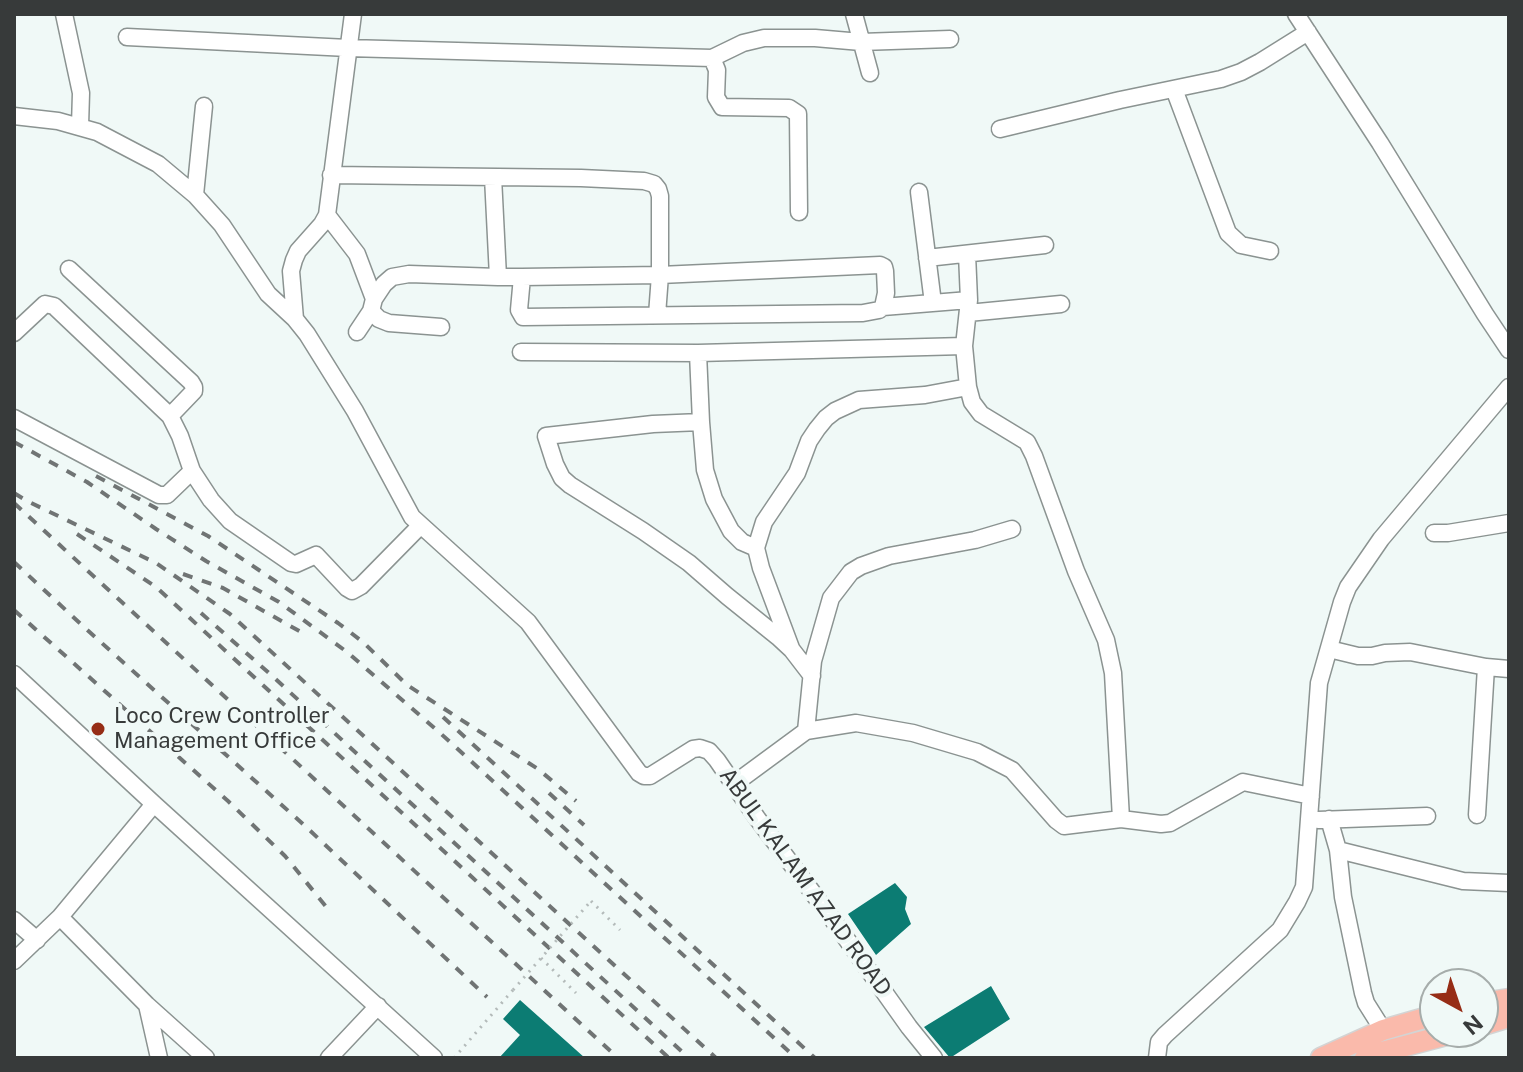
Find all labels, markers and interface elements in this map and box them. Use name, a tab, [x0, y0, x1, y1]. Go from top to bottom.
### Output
place label: Loco Crew Controller Management Office	[114, 703, 329, 754]
marker: Loco Crew Controller Management Office	[89, 720, 107, 738]
street label: ABUL KALAM AZAD ROAD	[713, 763, 897, 1001]
north arrow	[1419, 968, 1499, 1048]
text: N	[1458, 1009, 1488, 1040]

